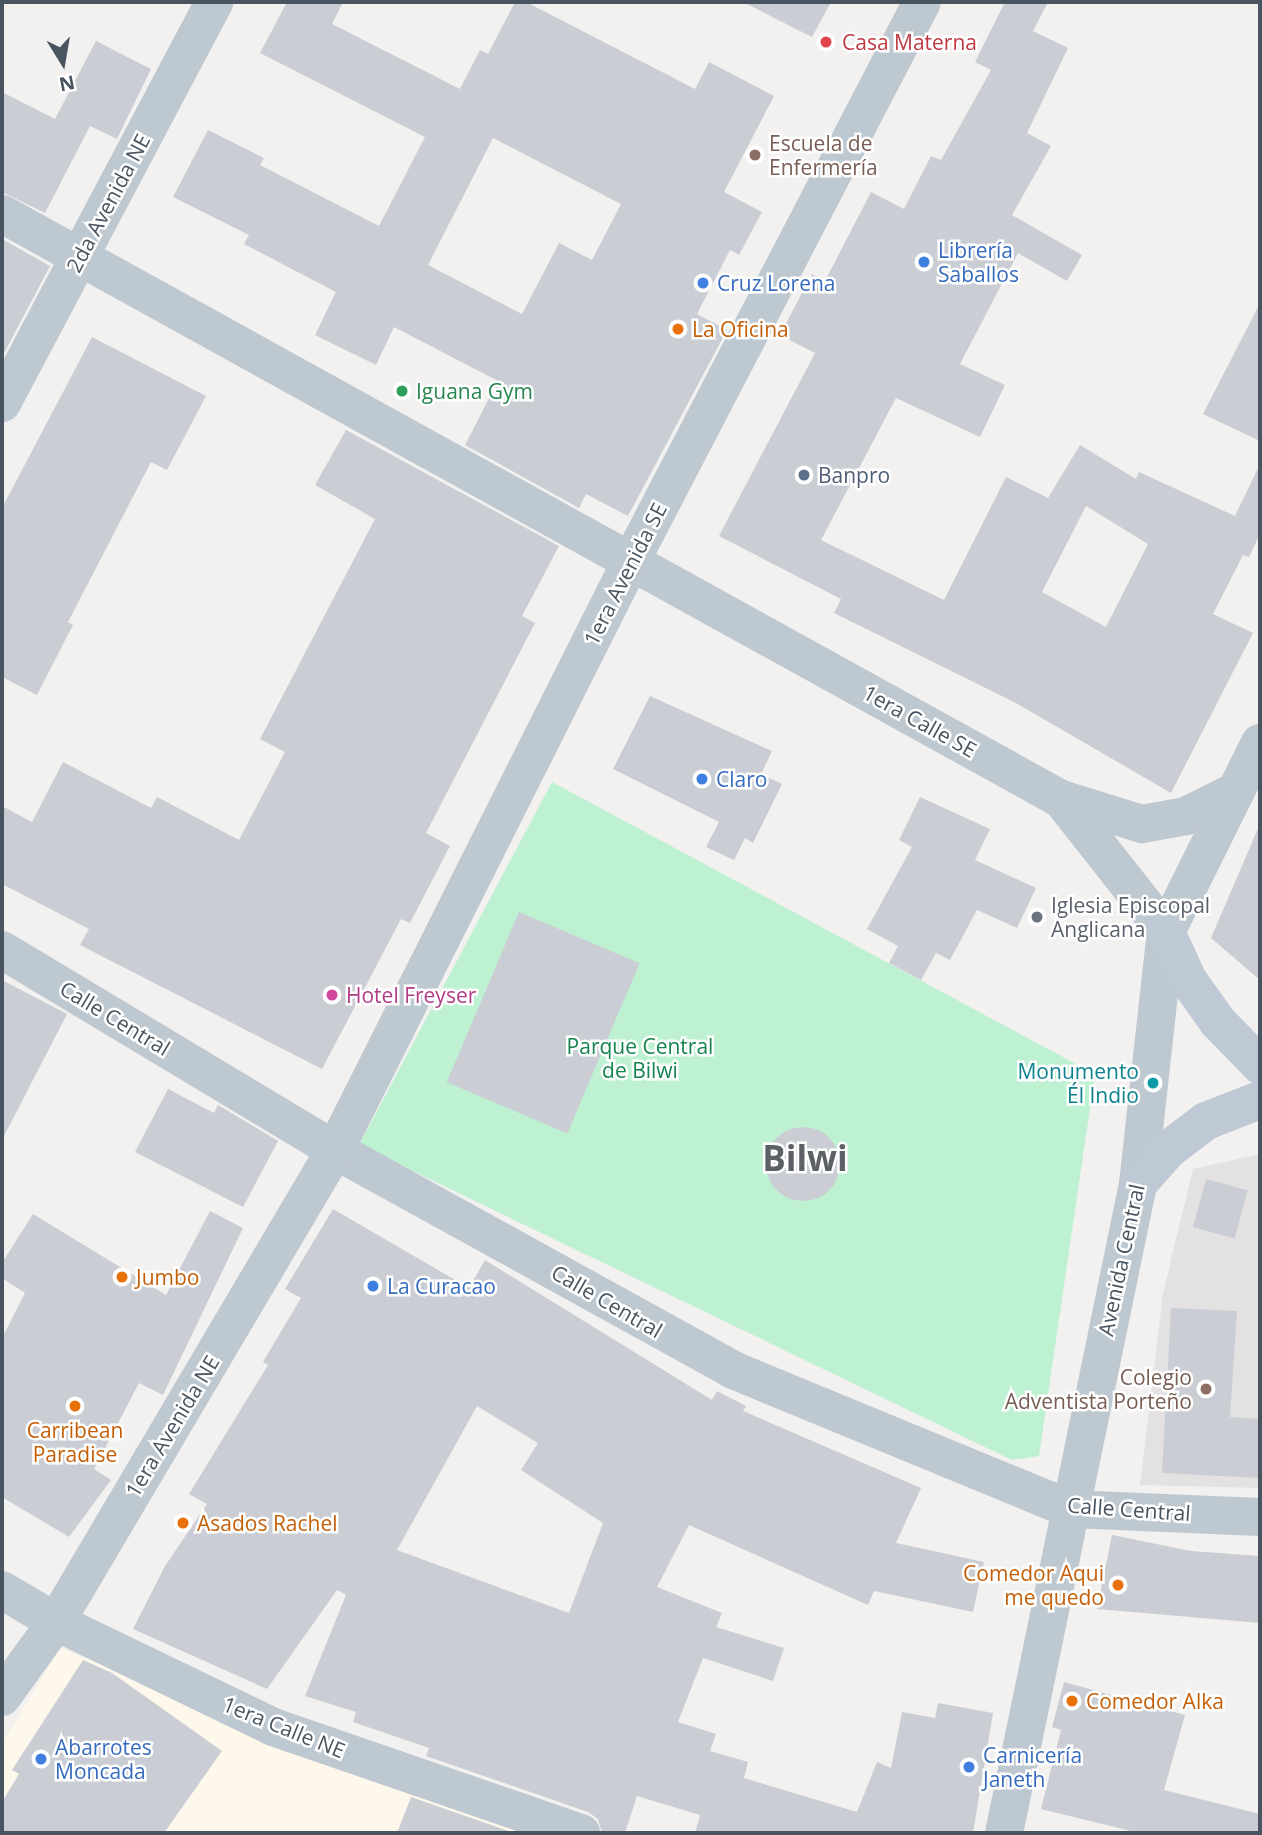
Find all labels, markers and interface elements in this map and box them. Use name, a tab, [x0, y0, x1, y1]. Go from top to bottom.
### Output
north arrow	[28, 28, 98, 98]
place label: Casa Materna	[842, 29, 977, 55]
marker: Casa Materna	[816, 32, 836, 52]
text: N	[57, 69, 77, 98]
street label: 2da Avenida NE	[61, 129, 155, 277]
place label: Escuela de Enfermería	[769, 130, 878, 180]
marker: Escuela de Enfermería	[747, 147, 763, 163]
place label: Librería Saballos	[938, 237, 1019, 287]
marker: Librería Saballos	[916, 254, 932, 270]
place label: Cruz Lorena	[717, 270, 836, 296]
marker: Cruz Lorena	[695, 275, 711, 291]
place label: La Oficina	[692, 316, 789, 342]
marker: La Oficina	[670, 321, 686, 337]
place label: Iguana Gym	[416, 378, 533, 404]
marker: Iguana Gym	[394, 383, 410, 399]
place label: Banpro	[818, 462, 890, 488]
marker: Banpro	[796, 467, 812, 483]
street label: 1era Avenida SE	[578, 499, 672, 649]
street label: 1era Calle SE	[859, 680, 981, 762]
place label: Claro	[716, 766, 767, 792]
marker: Claro	[694, 771, 710, 787]
place label: Iglesia Episcopal Anglicana	[1051, 892, 1210, 942]
marker: Iglesia Episcopal Anglicana	[1029, 909, 1045, 925]
street label: Calle Central	[56, 975, 174, 1061]
place label: Hotel Freyser	[346, 982, 476, 1008]
marker: Hotel Freyser	[324, 987, 340, 1003]
park label: Parque Central de Bilwi	[567, 1033, 713, 1083]
place label: Monumento Él Indio	[1017, 1058, 1139, 1108]
marker: Monumento Él Indio	[1145, 1075, 1161, 1091]
district label: Bilwi	[762, 1137, 848, 1179]
street label: Avenida Central	[1093, 1182, 1149, 1338]
street label: Calle Central	[547, 1259, 667, 1343]
place label: Jumbo	[136, 1264, 199, 1290]
marker: Jumbo	[114, 1269, 130, 1285]
place label: La Curacao	[387, 1273, 496, 1299]
marker: La Curacao	[365, 1278, 381, 1294]
street label: 1era Avenida NE	[120, 1351, 224, 1501]
place label: Colegio Adventista Porteño	[1005, 1364, 1192, 1414]
marker: Colegio Adventista Porteño	[1198, 1381, 1214, 1397]
marker: Carribean Paradise	[67, 1398, 83, 1414]
place label: Carribean Paradise	[27, 1417, 123, 1467]
street label: Calle Central	[1066, 1492, 1192, 1526]
place label: Asados Rachel	[197, 1510, 338, 1536]
marker: Asados Rachel	[175, 1515, 191, 1531]
place label: Comedor Aqui me quedo	[963, 1560, 1104, 1610]
marker: Comedor Aqui me quedo	[1110, 1577, 1126, 1593]
place label: Comedor Alka	[1086, 1688, 1224, 1714]
street label: 1era Calle NE	[219, 1691, 349, 1763]
marker: Comedor Alka	[1064, 1693, 1080, 1709]
place label: Abarrotes Moncada	[55, 1734, 152, 1784]
place label: Carnicería Janeth	[983, 1742, 1082, 1792]
marker: Abarrotes Moncada	[33, 1751, 49, 1767]
marker: Carnicería Janeth	[961, 1759, 977, 1775]

